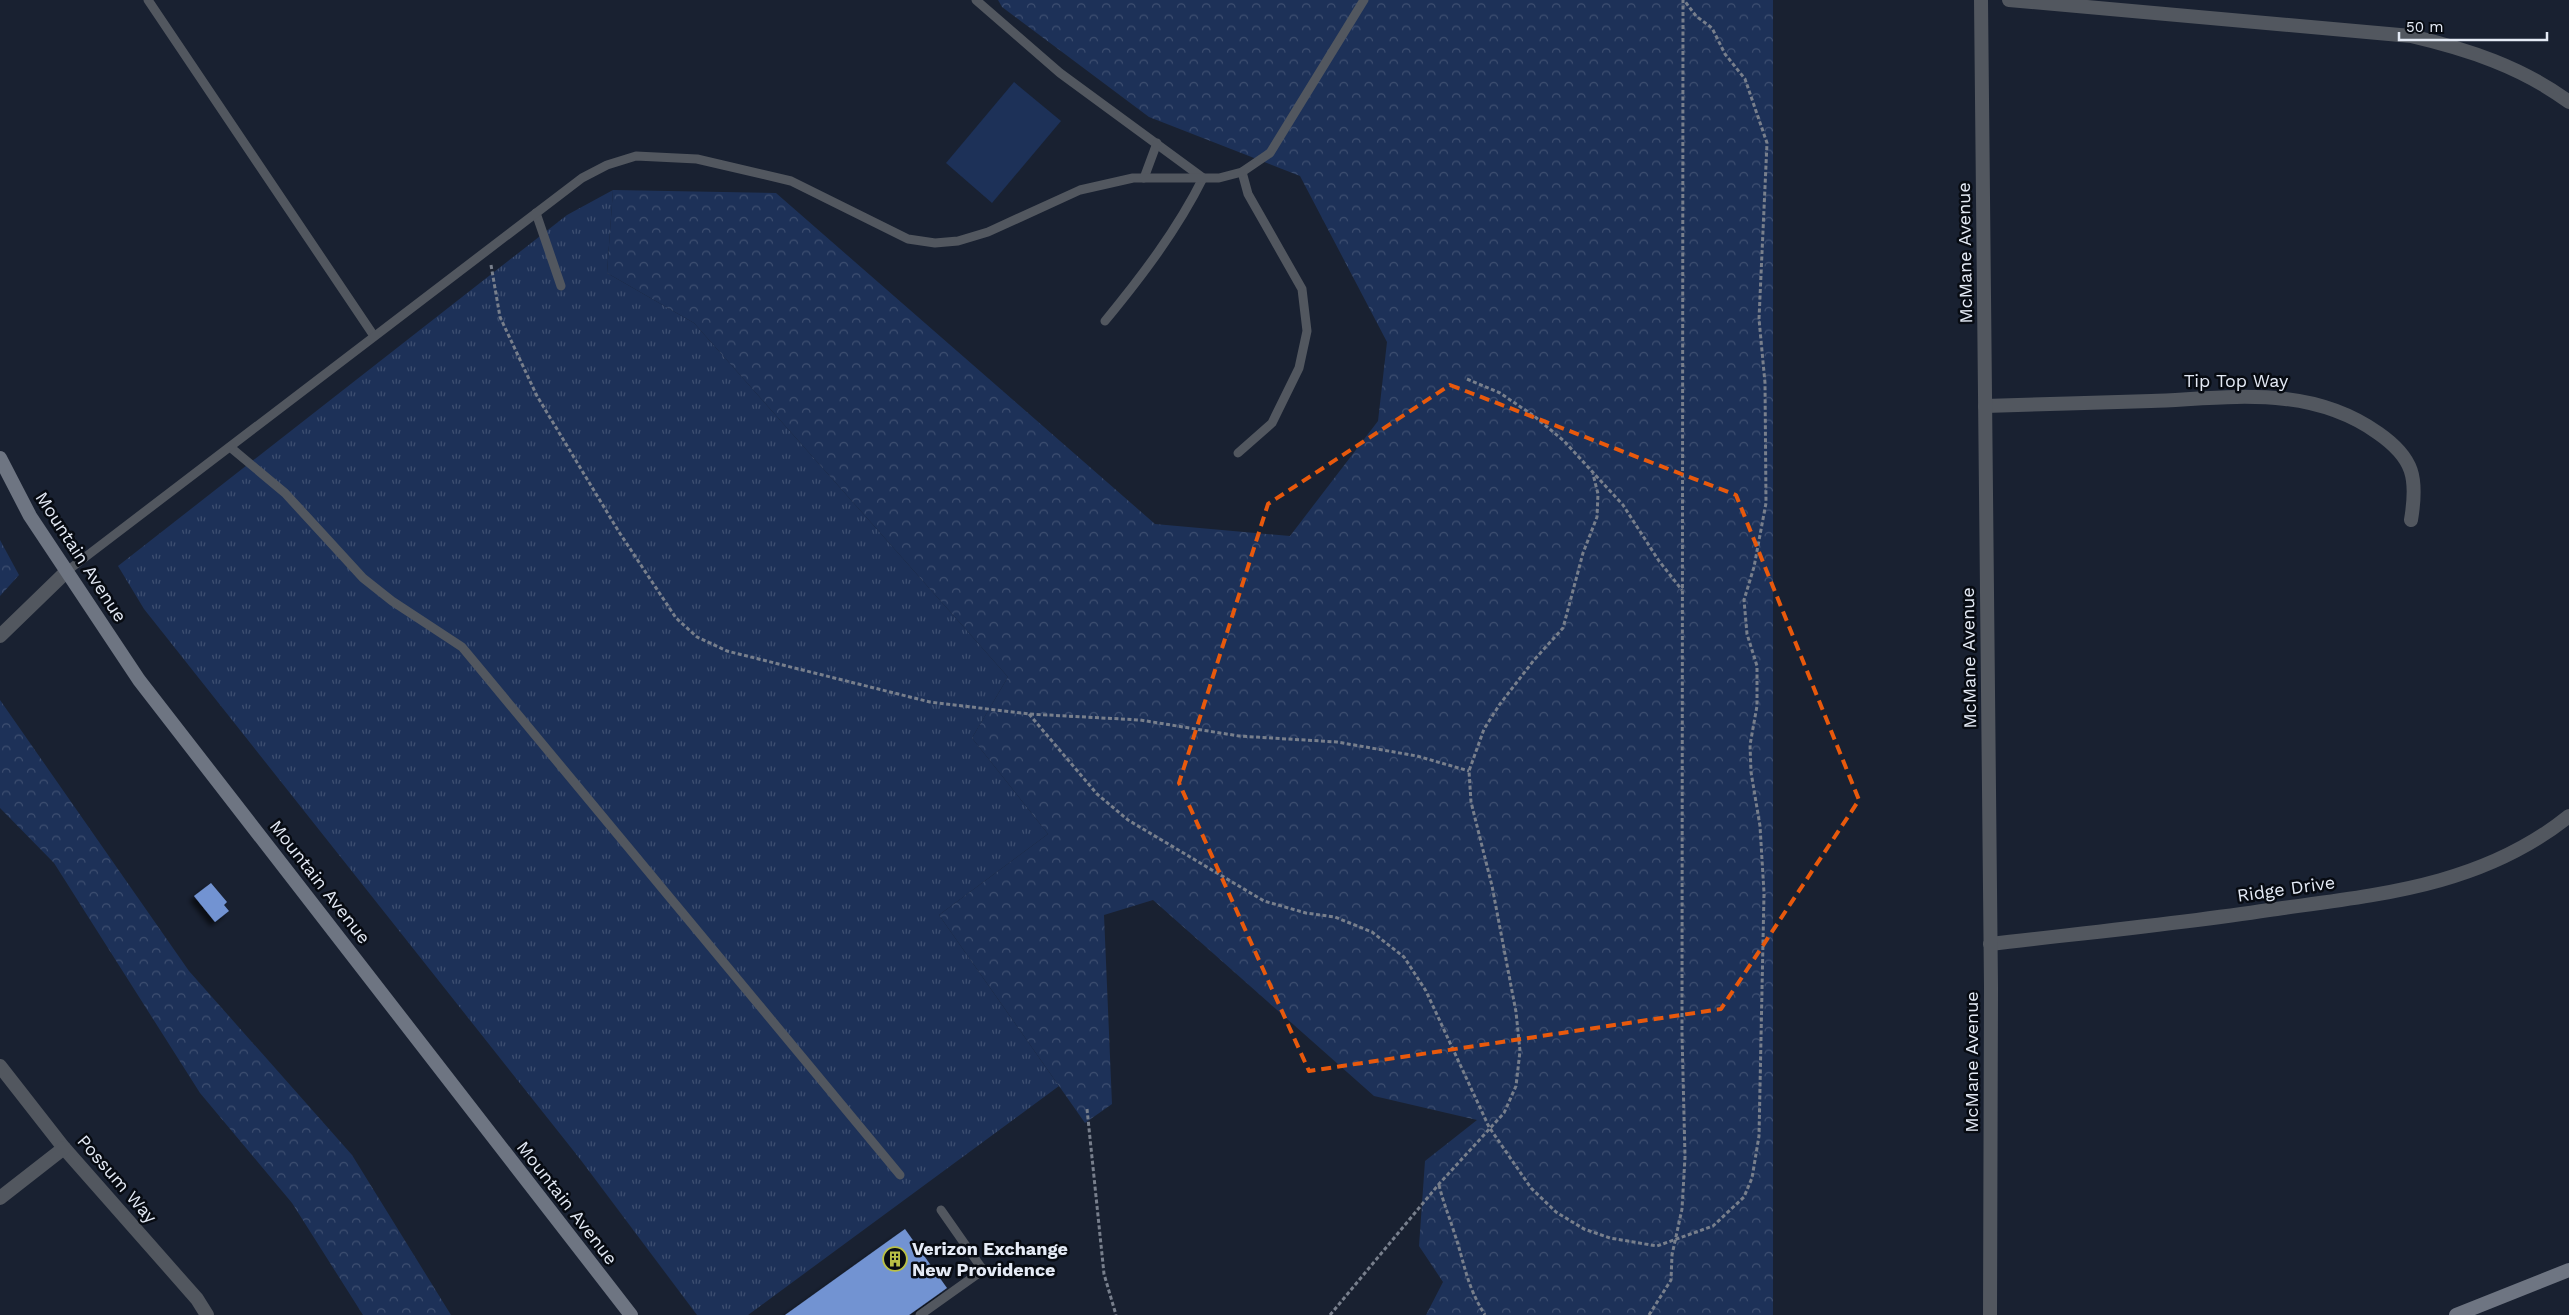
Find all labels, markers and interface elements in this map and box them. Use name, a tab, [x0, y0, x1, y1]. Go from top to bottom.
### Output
scale bar	[2399, 10, 2546, 42]
text: 50 m	[2406, 18, 2443, 36]
street label: McMane Avenue	[1953, 182, 1976, 324]
street label: Tip Top Way	[2184, 370, 2289, 391]
street label: Mountain Avenue	[32, 488, 131, 626]
street label: McMane Avenue	[1957, 587, 1980, 729]
street label: Mountain Avenue	[266, 816, 375, 948]
street label: Ridge Drive	[2236, 871, 2336, 906]
street label: McMane Avenue	[1961, 991, 1982, 1133]
street label: Possum Way	[73, 1130, 162, 1228]
street label: Mountain Avenue	[513, 1137, 622, 1269]
place label: Verizon Exchange New Providence	[912, 1238, 1068, 1280]
building icon: Verizon Exchange New Providence	[882, 1246, 908, 1272]

